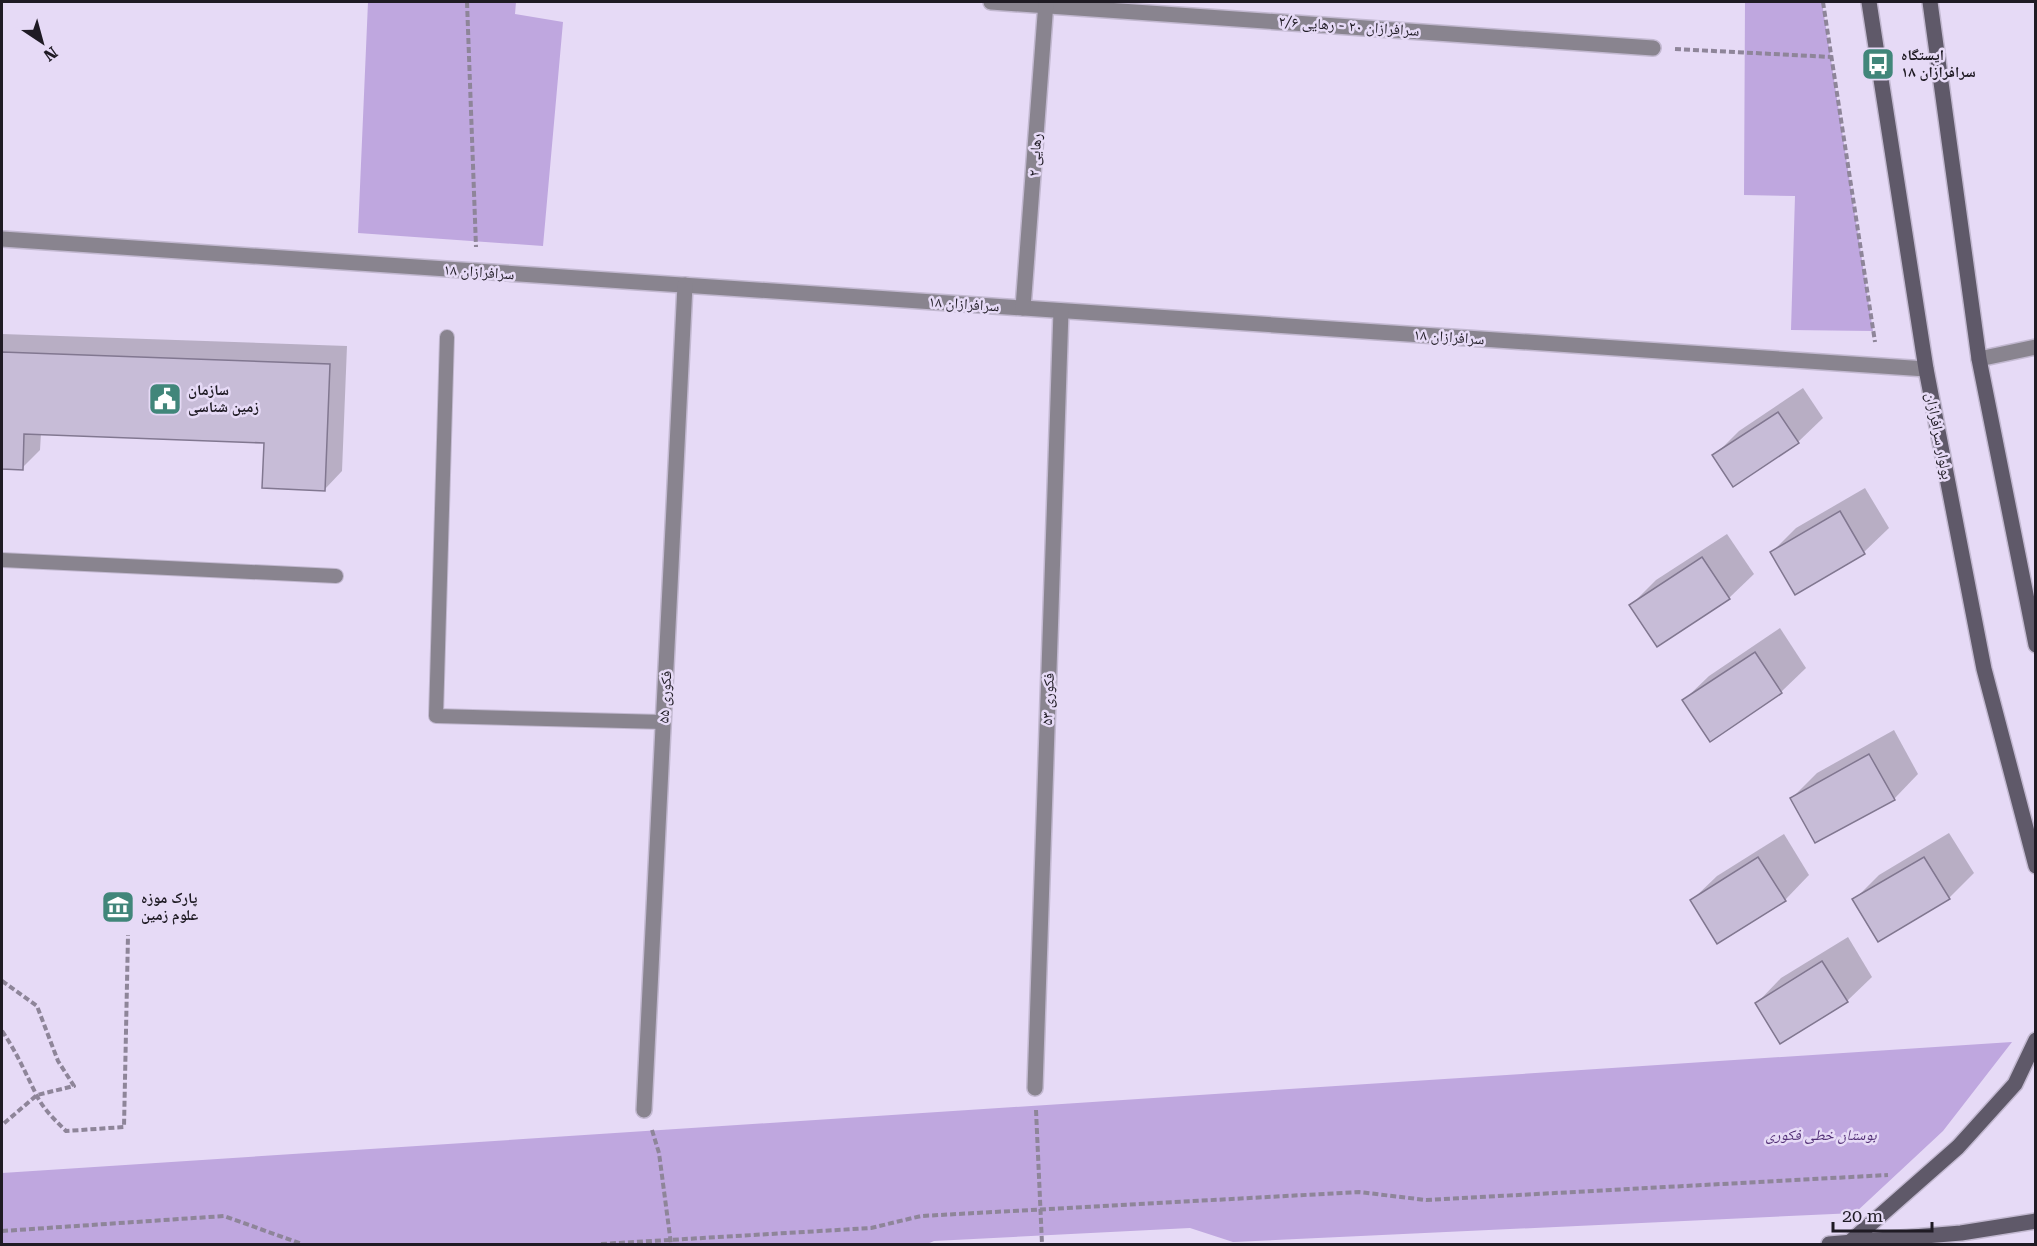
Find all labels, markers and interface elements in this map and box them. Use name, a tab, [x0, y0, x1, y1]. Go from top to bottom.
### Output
north arrow	[12, 12, 72, 72]
street label: سرافرازان ۲۰ - رهایی ۲/۶	[1278, 12, 1420, 41]
text: N	[40, 42, 61, 65]
bus stop icon: ایستگاه سرافرازان ۱۸	[1860, 46, 1896, 82]
place label: ایستگاه سرافرازان ۱۸	[1901, 46, 1976, 81]
street label: رهایی ۲	[1025, 133, 1046, 177]
street label: سرافرازان ۱۸	[443, 261, 515, 284]
street label: سرافرازان ۱۸	[928, 293, 1000, 316]
street label: سرافرازان ۱۸	[1413, 326, 1485, 349]
public building icon: سازمان زمین شناسی	[147, 381, 183, 417]
place label: سازمان زمین شناسی	[188, 381, 259, 416]
street label: بولوار سرافرازان	[1921, 391, 1956, 481]
street label: فکوری ۵۵	[655, 670, 676, 724]
street label: فکوری ۵۳	[1038, 672, 1059, 726]
museum icon: پارک موزه علوم زمین	[100, 889, 136, 925]
place label: پارک موزه علوم زمین	[141, 889, 198, 925]
park label: بوستان خطی فکوری	[1765, 1126, 1877, 1144]
scale bar	[1833, 1195, 1932, 1233]
text: 20 m	[1842, 1205, 1883, 1226]

